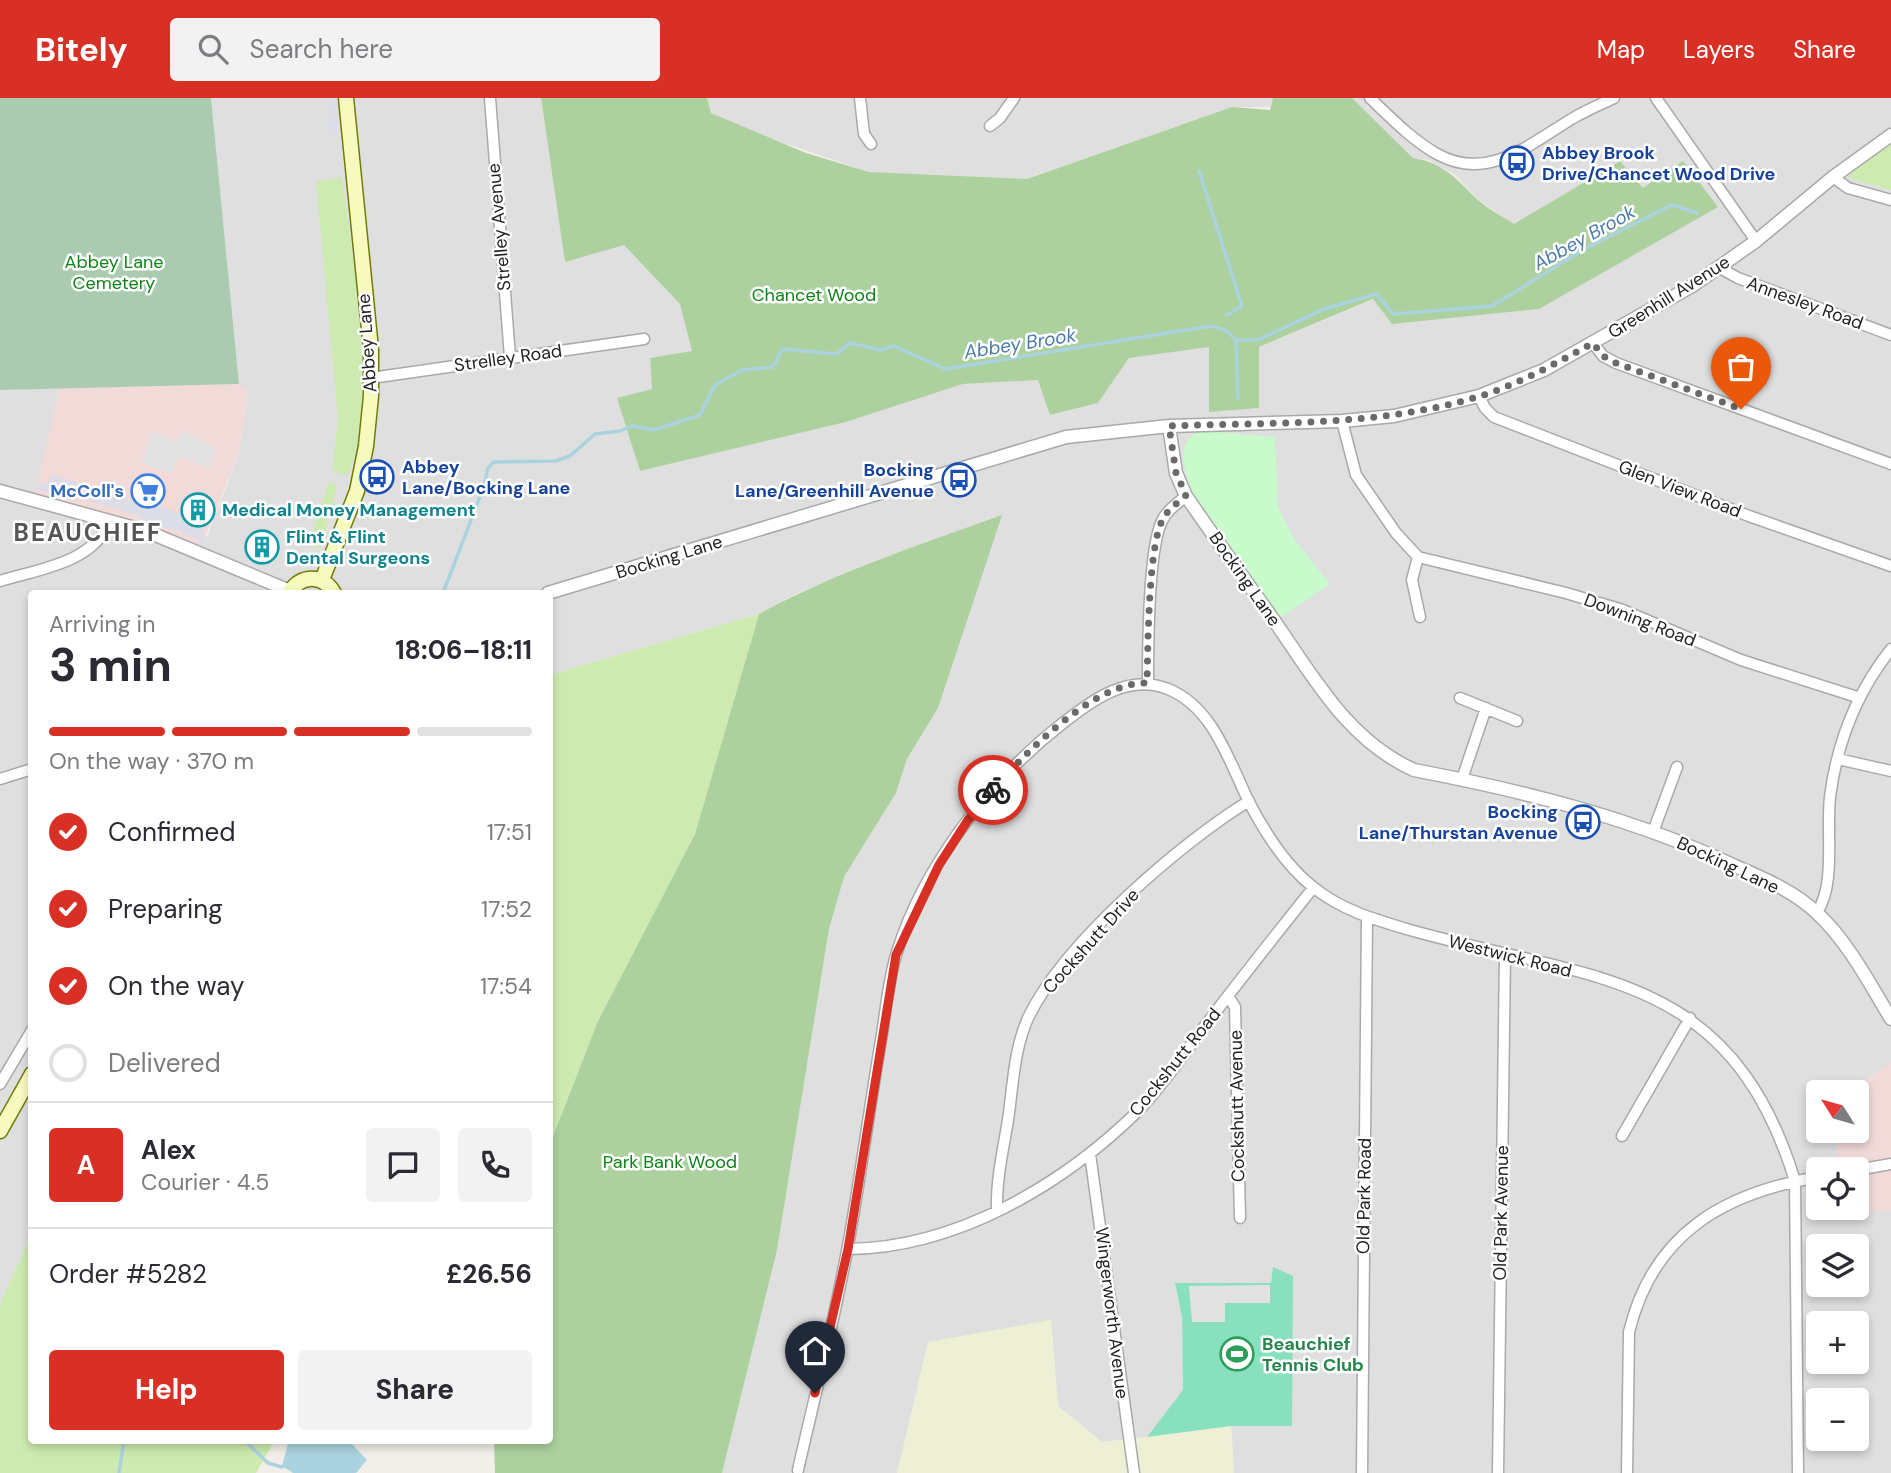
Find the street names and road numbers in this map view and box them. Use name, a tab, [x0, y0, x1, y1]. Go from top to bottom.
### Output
street label: Strelley Avenue	[481, 162, 517, 292]
street label: Greenhill Avenue	[1604, 250, 1734, 344]
street label: Annesley Road	[1743, 271, 1867, 335]
street label: Abbey Lane	[352, 293, 382, 393]
street label: Strelley Road	[453, 339, 563, 377]
street label: Glen View Road	[1615, 455, 1745, 523]
street label: Bocking Lane	[1204, 527, 1286, 631]
street label: Bocking Lane	[613, 529, 725, 585]
street label: Downing Road	[1581, 588, 1699, 652]
street label: Bocking Lane	[1673, 831, 1783, 899]
street label: Cockshutt Drive	[1037, 883, 1145, 999]
street label: Westwick Road	[1446, 929, 1574, 983]
street label: Cockshutt Road	[1124, 1003, 1226, 1121]
street label: Cockshutt Avenue	[1224, 1030, 1250, 1182]
street label: Old Park Road	[1351, 1138, 1377, 1254]
street label: Old Park Avenue	[1488, 1145, 1514, 1281]
street label: Wingerworth Avenue	[1090, 1226, 1134, 1400]

